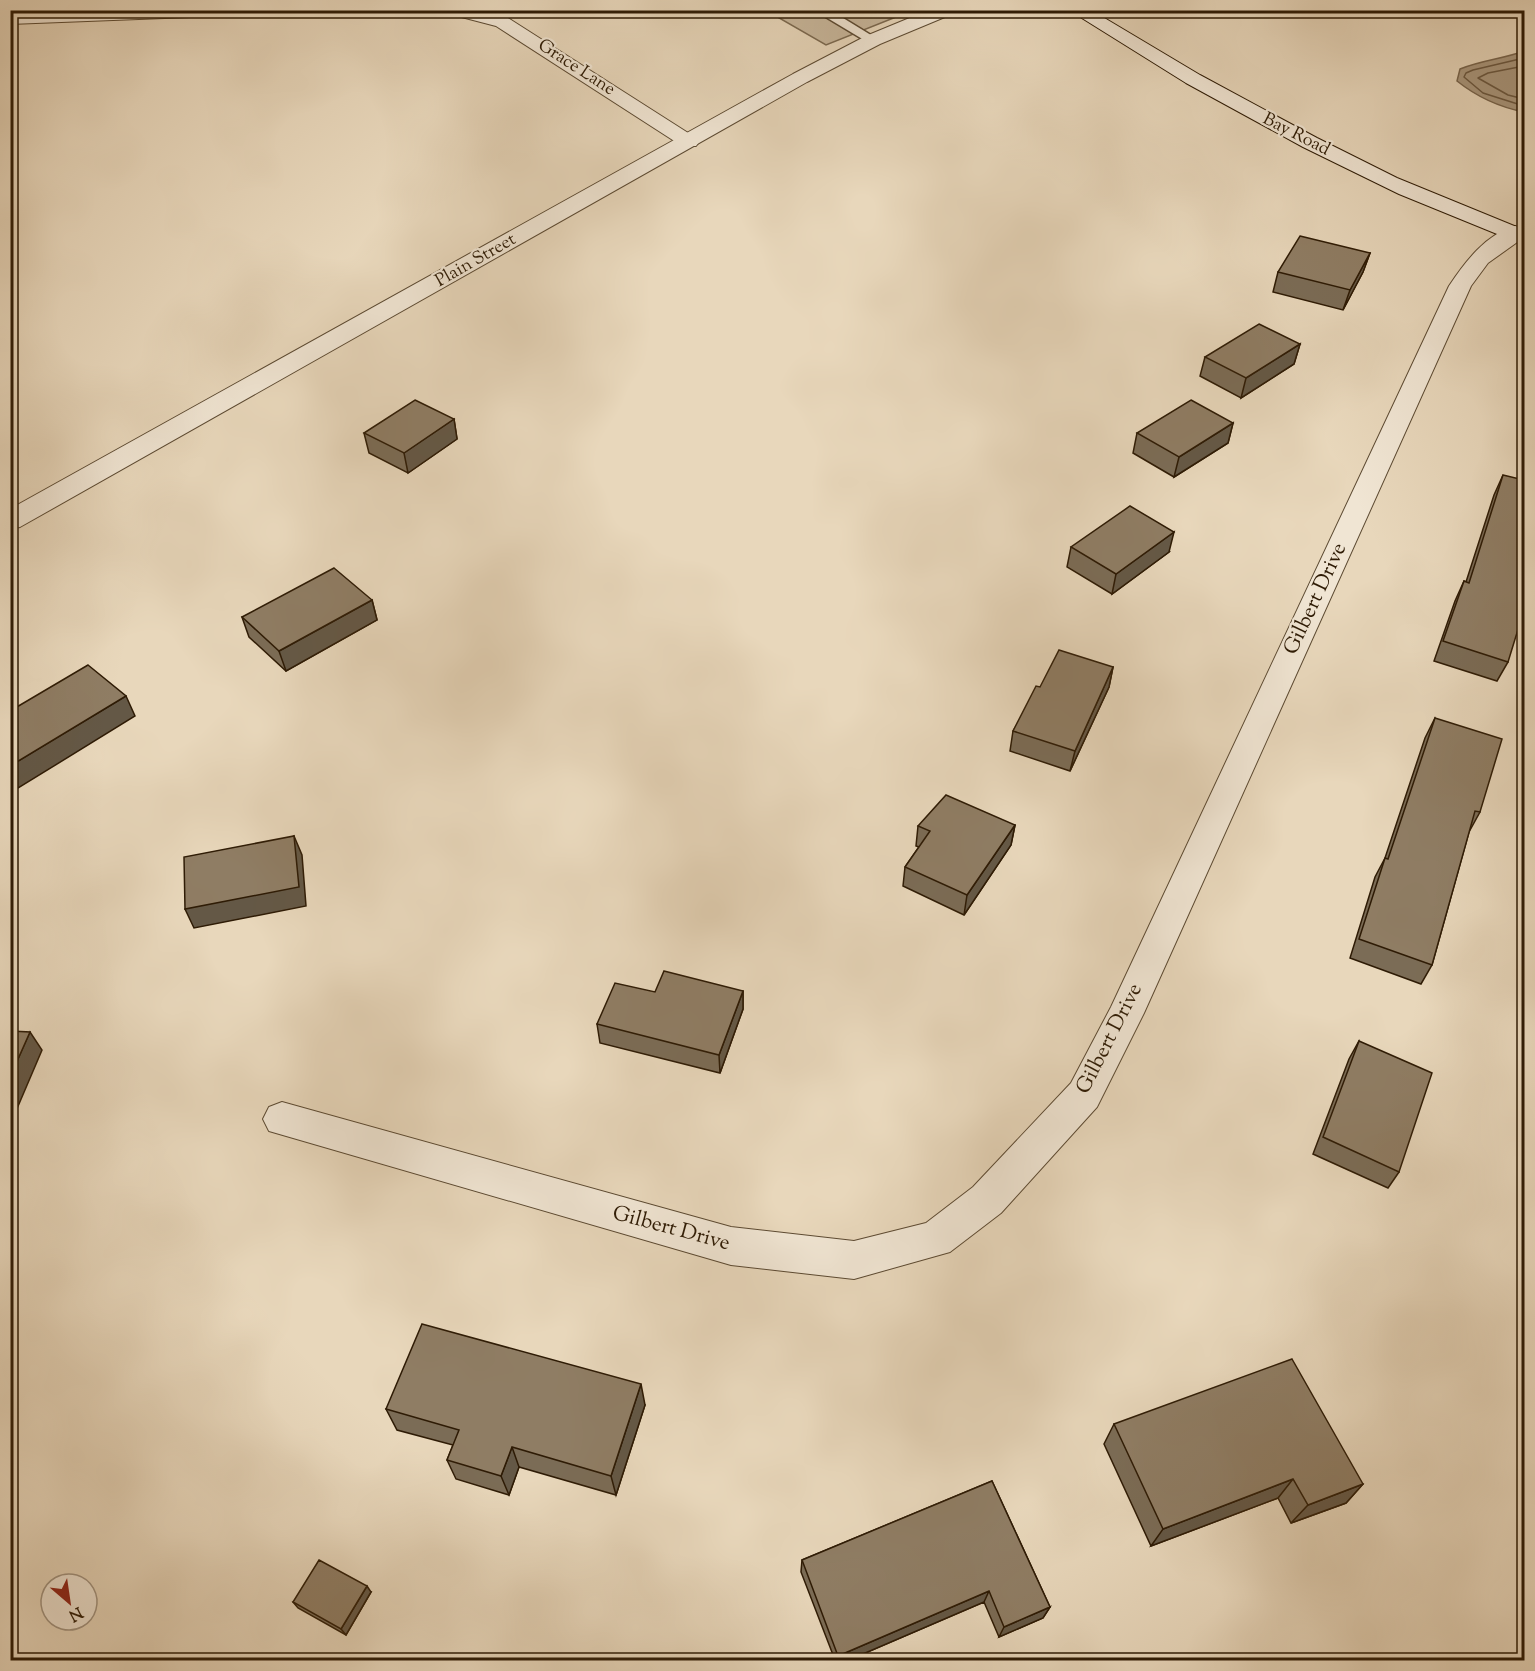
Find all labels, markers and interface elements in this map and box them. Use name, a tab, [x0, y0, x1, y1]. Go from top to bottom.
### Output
street label: Grace Lane	[532, 33, 620, 103]
street label: Bay Road	[1258, 107, 1334, 163]
street label: Plain Street	[431, 227, 521, 295]
street label: Gilbert Drive	[1277, 538, 1355, 660]
street label: Gilbert Drive	[1069, 979, 1151, 1099]
street label: Gilbert Drive	[609, 1199, 733, 1259]
north arrow	[39, 1572, 99, 1632]
text: N	[64, 1600, 86, 1626]

